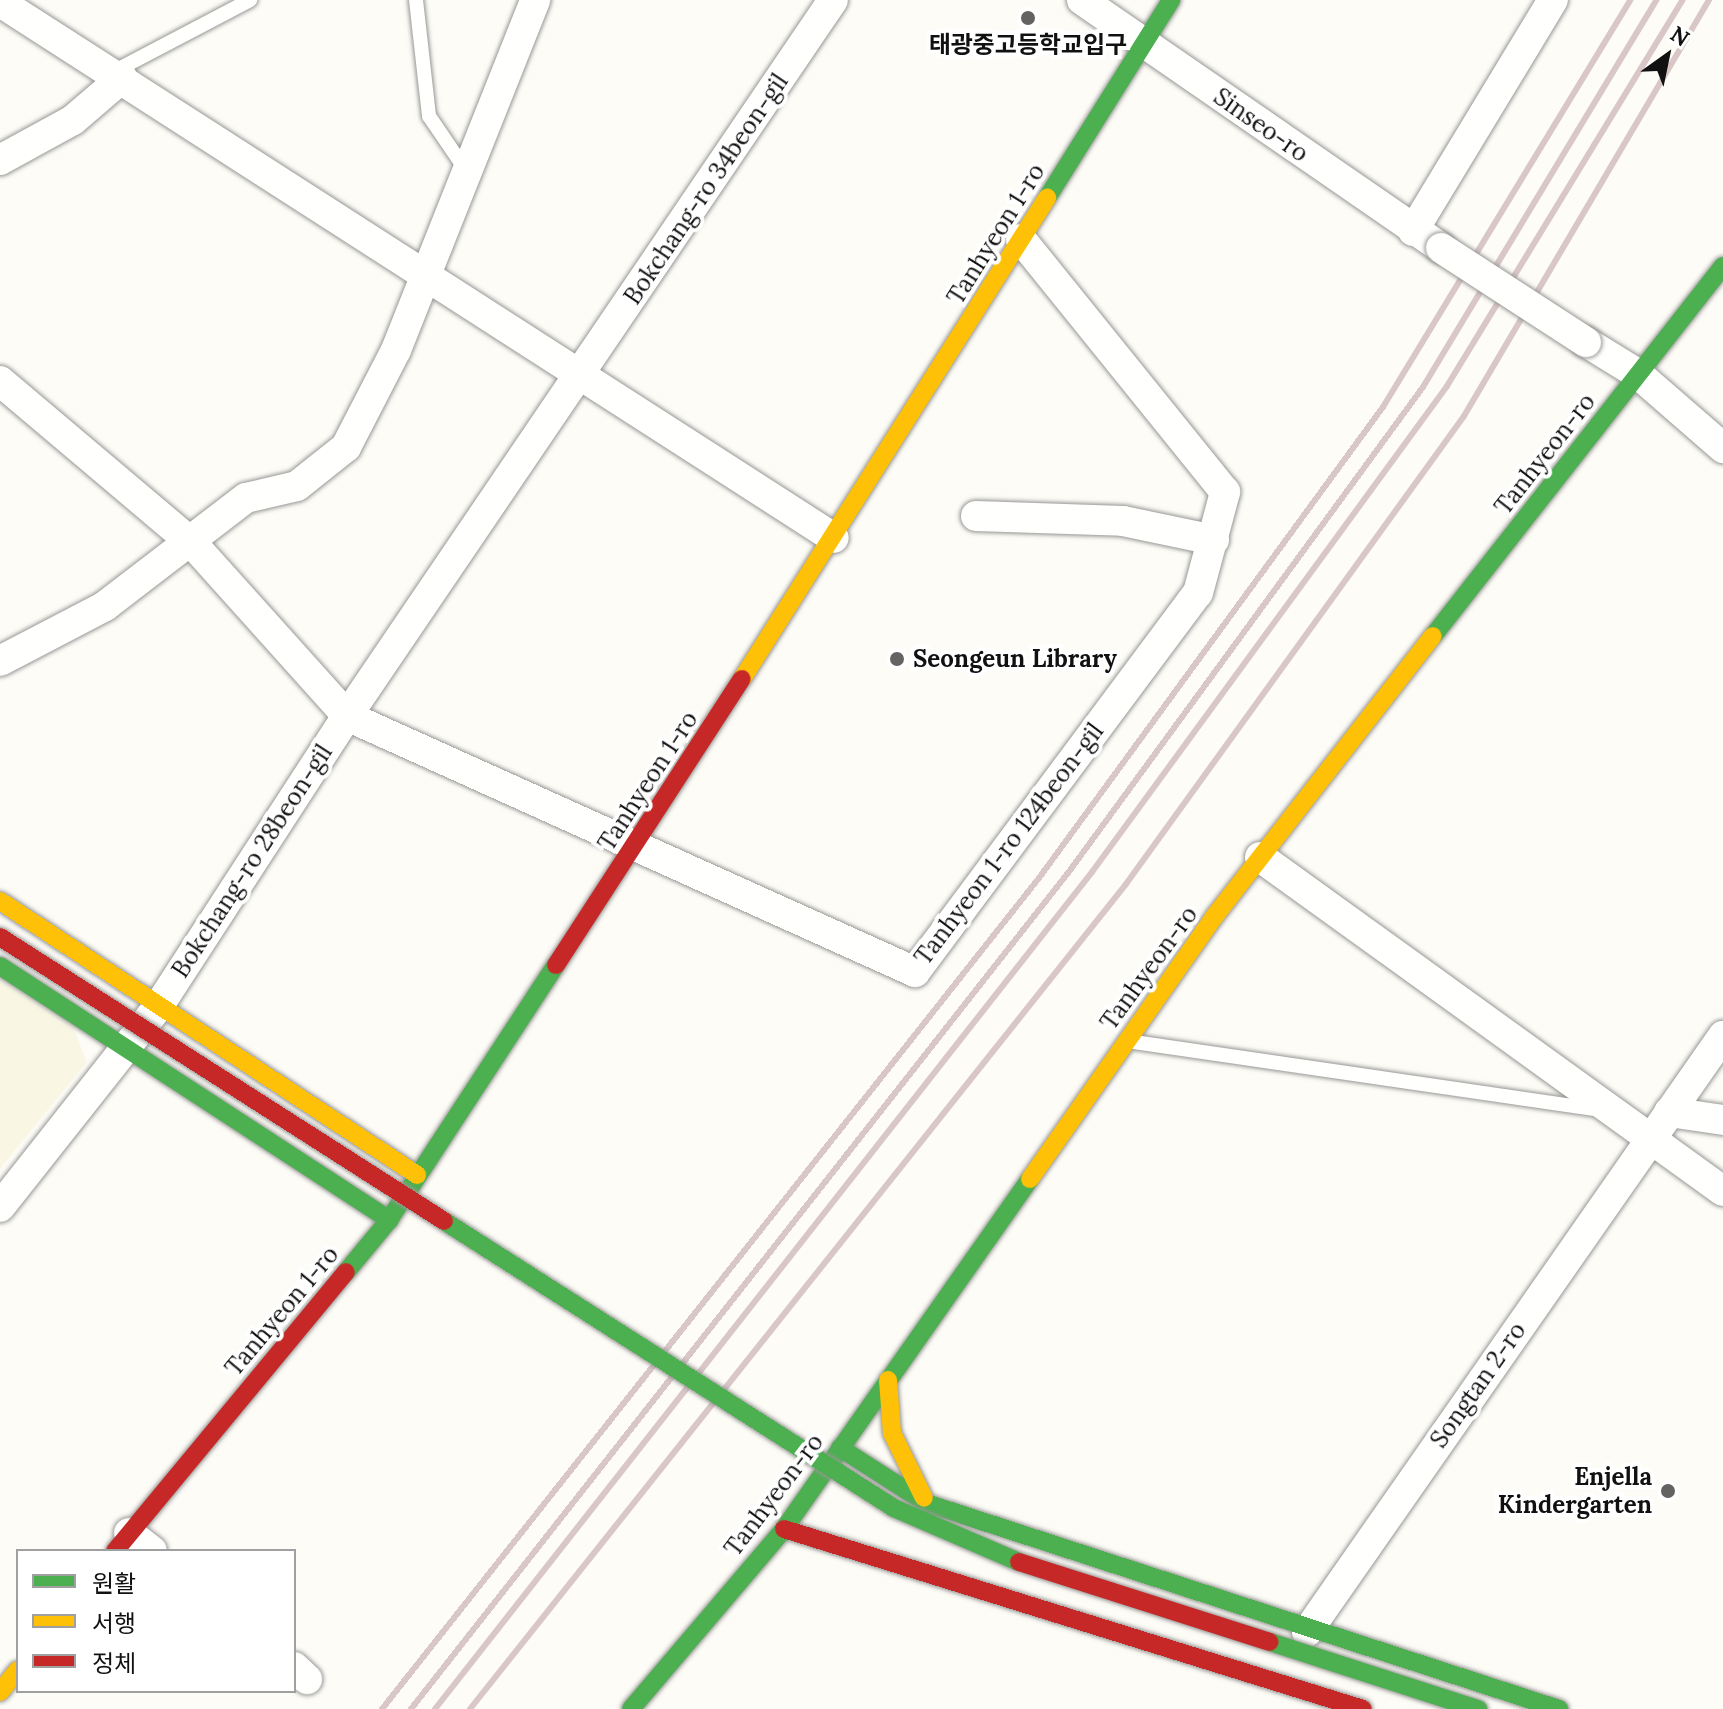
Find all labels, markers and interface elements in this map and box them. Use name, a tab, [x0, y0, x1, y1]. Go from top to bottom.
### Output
marker: 태광중고등학교입구	[1019, 9, 1037, 27]
north arrow	[1627, 16, 1707, 96]
text: N	[1665, 19, 1695, 52]
place label: 태광중고등학교입구	[929, 31, 1127, 59]
street label: Bokchang-ro 34beon-gil	[618, 68, 794, 310]
street label: Sinseo-ro	[1208, 82, 1314, 168]
street label: Tanhyeon 1-ro	[941, 158, 1051, 310]
street label: Tanhyeon-ro	[1489, 388, 1601, 520]
place label: Seongeun Library	[913, 645, 1117, 673]
marker: Seongeun Library	[888, 650, 906, 668]
street label: Tanhyeon 1-ro	[592, 706, 704, 856]
street label: Tanhyeon 1-ro 124beon-gil	[909, 717, 1109, 971]
street label: Bokchang-ro 28beon-gil	[166, 739, 338, 983]
street label: Tanhyeon-ro	[1094, 901, 1204, 1035]
street label: Tanhyeon 1-ro	[219, 1240, 345, 1382]
street label: Songtan 2-ro	[1424, 1317, 1532, 1453]
street label: Tanhyeon-ro	[719, 1428, 829, 1562]
place label: Enjella Kindergarten	[1498, 1463, 1652, 1519]
marker: Enjella Kindergarten	[1659, 1482, 1677, 1500]
legend	[16, 1549, 296, 1693]
text: 원활	[92, 1568, 136, 1599]
text: 서행	[92, 1608, 136, 1639]
text: 정체	[92, 1648, 136, 1679]

